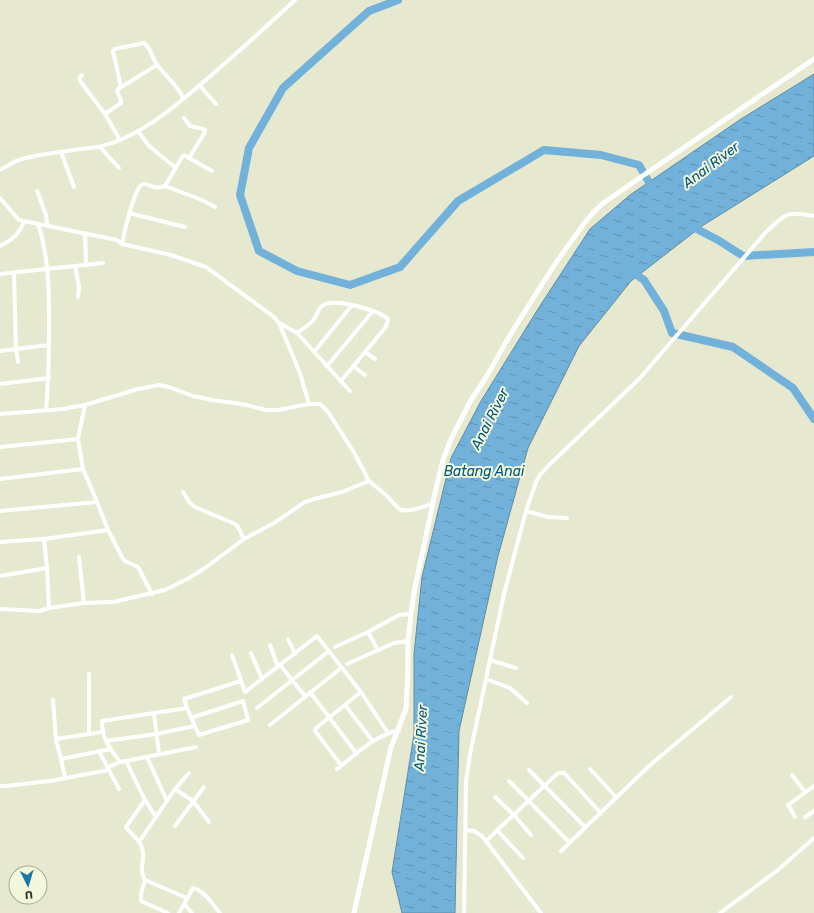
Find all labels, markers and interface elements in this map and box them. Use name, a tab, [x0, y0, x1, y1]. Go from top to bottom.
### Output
water label: Anai River	[679, 138, 743, 192]
water label: Anai River	[467, 385, 513, 453]
water label: Batang Anai	[444, 463, 525, 480]
water label: Anai River	[411, 704, 431, 773]
north arrow	[8, 865, 48, 905]
text: U	[24, 888, 33, 901]

